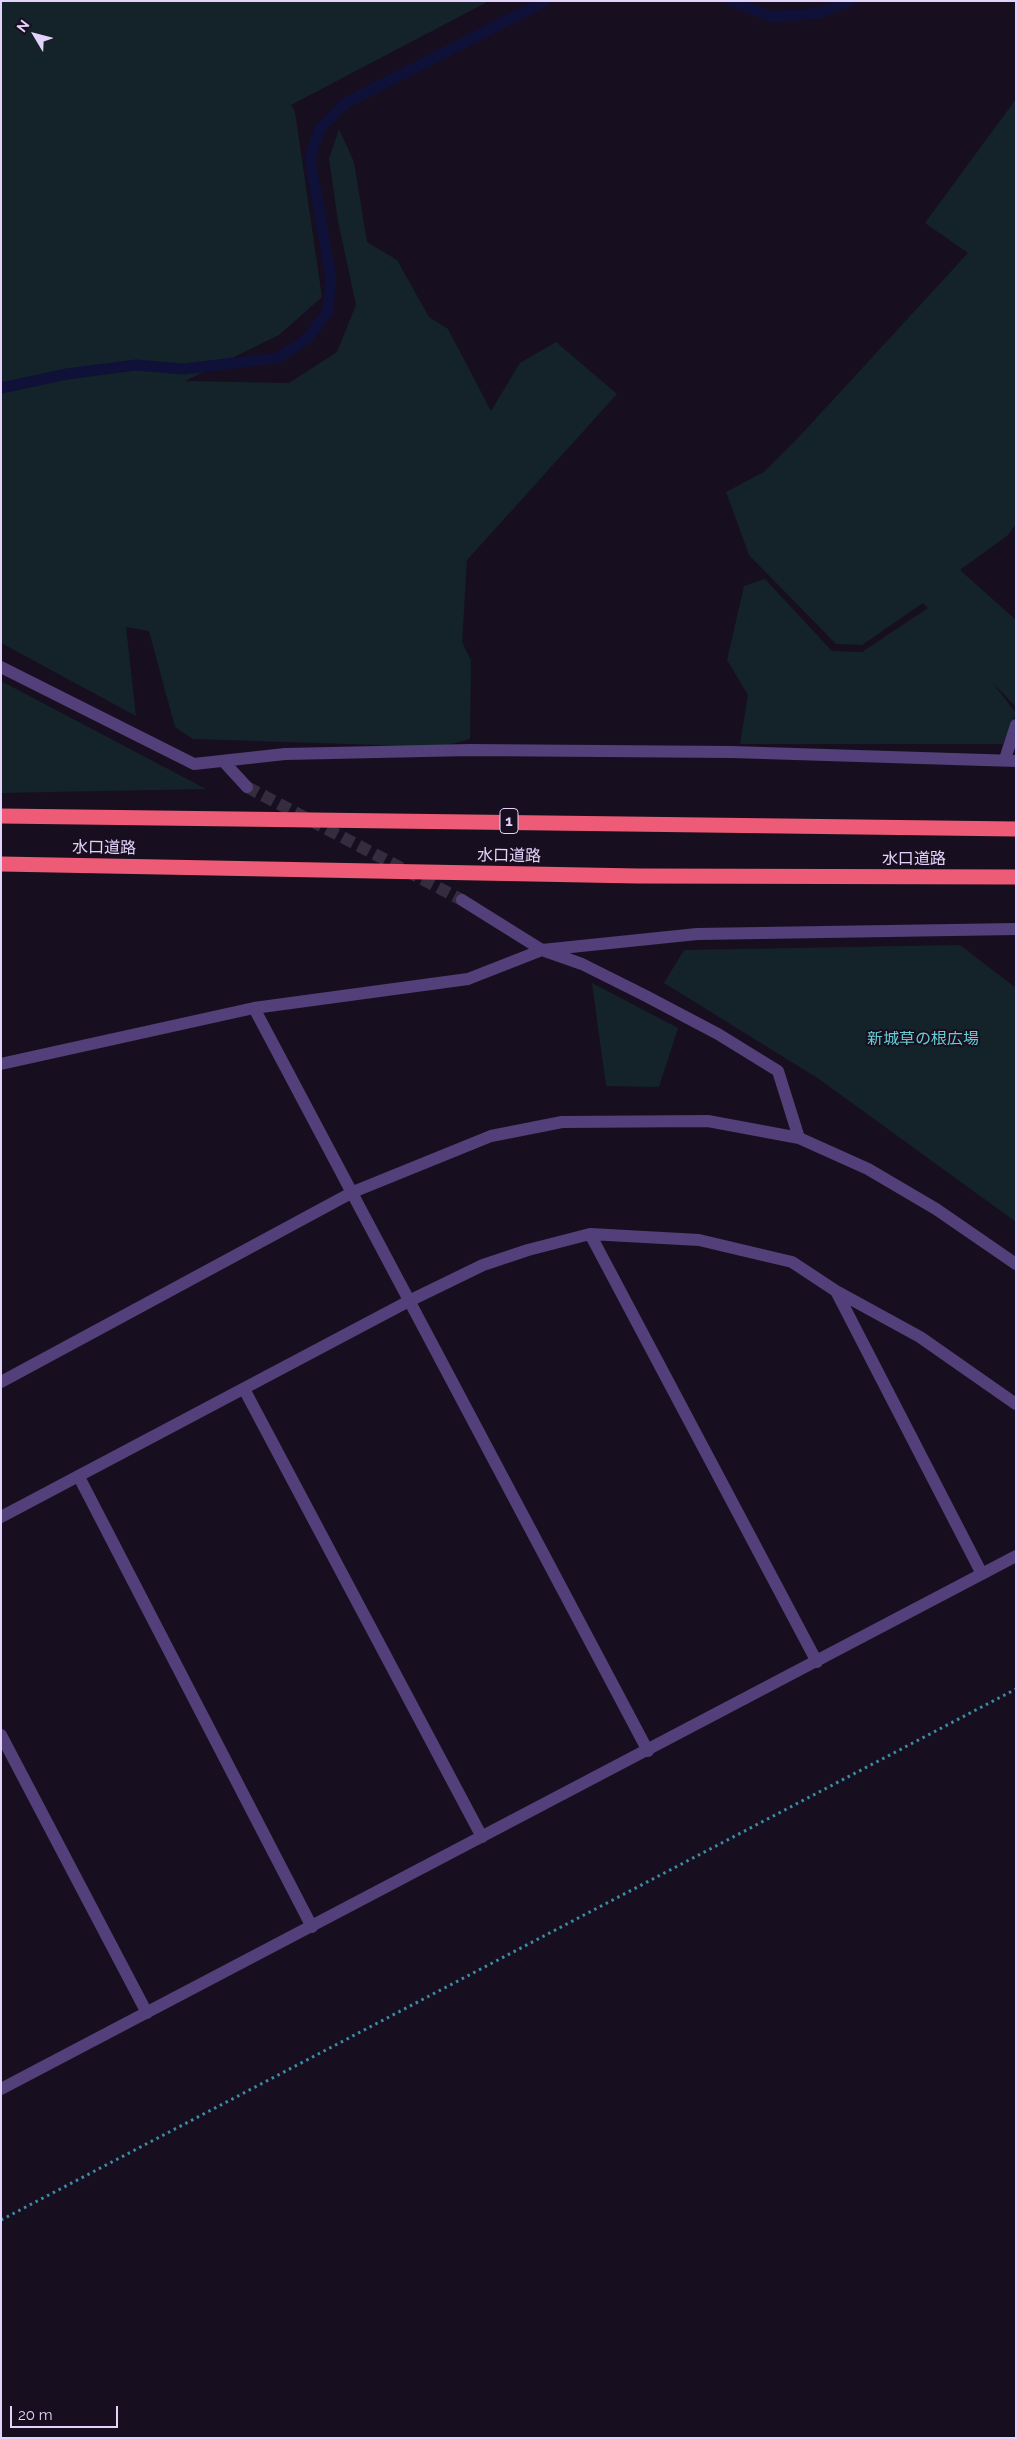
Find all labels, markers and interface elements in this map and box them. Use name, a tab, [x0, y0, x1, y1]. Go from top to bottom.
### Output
north arrow	[10, 10, 60, 60]
text: N	[13, 17, 33, 35]
road number: 1	[500, 808, 518, 834]
street label: 水口道路	[72, 838, 136, 858]
street label: 水口道路	[477, 846, 541, 866]
street label: 水口道路	[882, 849, 946, 869]
park label: 新城草の根広場	[867, 1029, 979, 1049]
scale bar	[12, 2396, 120, 2428]
text: 20 m	[18, 2406, 53, 2424]

